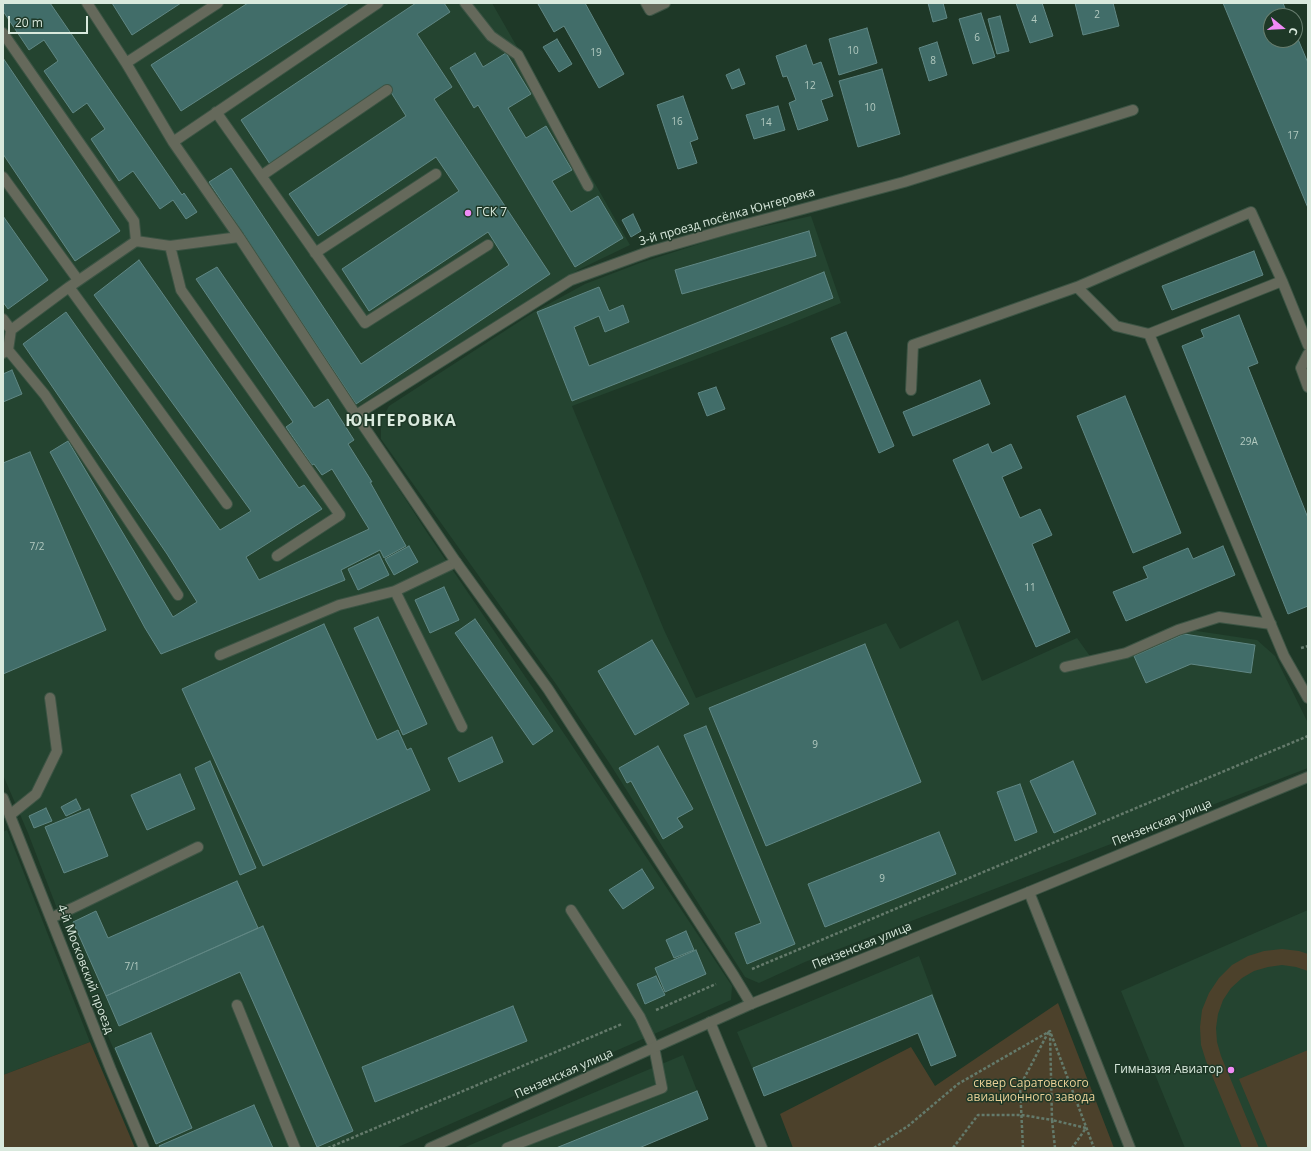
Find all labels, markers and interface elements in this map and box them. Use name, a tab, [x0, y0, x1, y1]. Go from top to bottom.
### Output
scale bar	[10, 8, 90, 34]
north arrow	[1263, 8, 1303, 48]
house number: 2	[1094, 9, 1100, 21]
text: 20 m	[15, 14, 43, 31]
house number: 4	[1031, 14, 1037, 26]
text: С	[1286, 26, 1302, 37]
house number: 6	[974, 32, 980, 44]
house number: 10	[847, 45, 859, 57]
house number: 19	[590, 47, 602, 59]
house number: 8	[930, 55, 936, 67]
house number: 12	[804, 80, 816, 92]
house number: 10	[864, 102, 876, 114]
house number: 16	[671, 116, 683, 128]
house number: 14	[760, 117, 772, 129]
house number: 17	[1287, 130, 1299, 142]
street label: 3-й проезд посёлка Юнгеровка	[637, 185, 817, 249]
place label: ГСК 7	[476, 206, 507, 220]
marker: ГСК 7	[463, 208, 473, 218]
district label: ЮНГЕРОВКА	[345, 411, 457, 431]
house number: 29А	[1240, 436, 1258, 448]
house number: 7/2	[29, 541, 45, 553]
house number: 11	[1024, 582, 1036, 594]
house number: 9	[812, 739, 818, 751]
street label: Пензенская улица	[1110, 796, 1214, 850]
house number: 9	[879, 873, 885, 885]
street label: 4-й Московский проезд	[54, 902, 116, 1036]
street label: Пензенская улица	[810, 919, 914, 973]
house number: 7/1	[124, 961, 140, 973]
street label: Пензенская улица	[513, 1046, 615, 1102]
place label: Гимназия Авиатор	[1114, 1063, 1223, 1077]
marker: Гимназия Авиатор	[1226, 1065, 1236, 1075]
park label: сквер Саратовского авиационного завода	[967, 1077, 1095, 1105]

